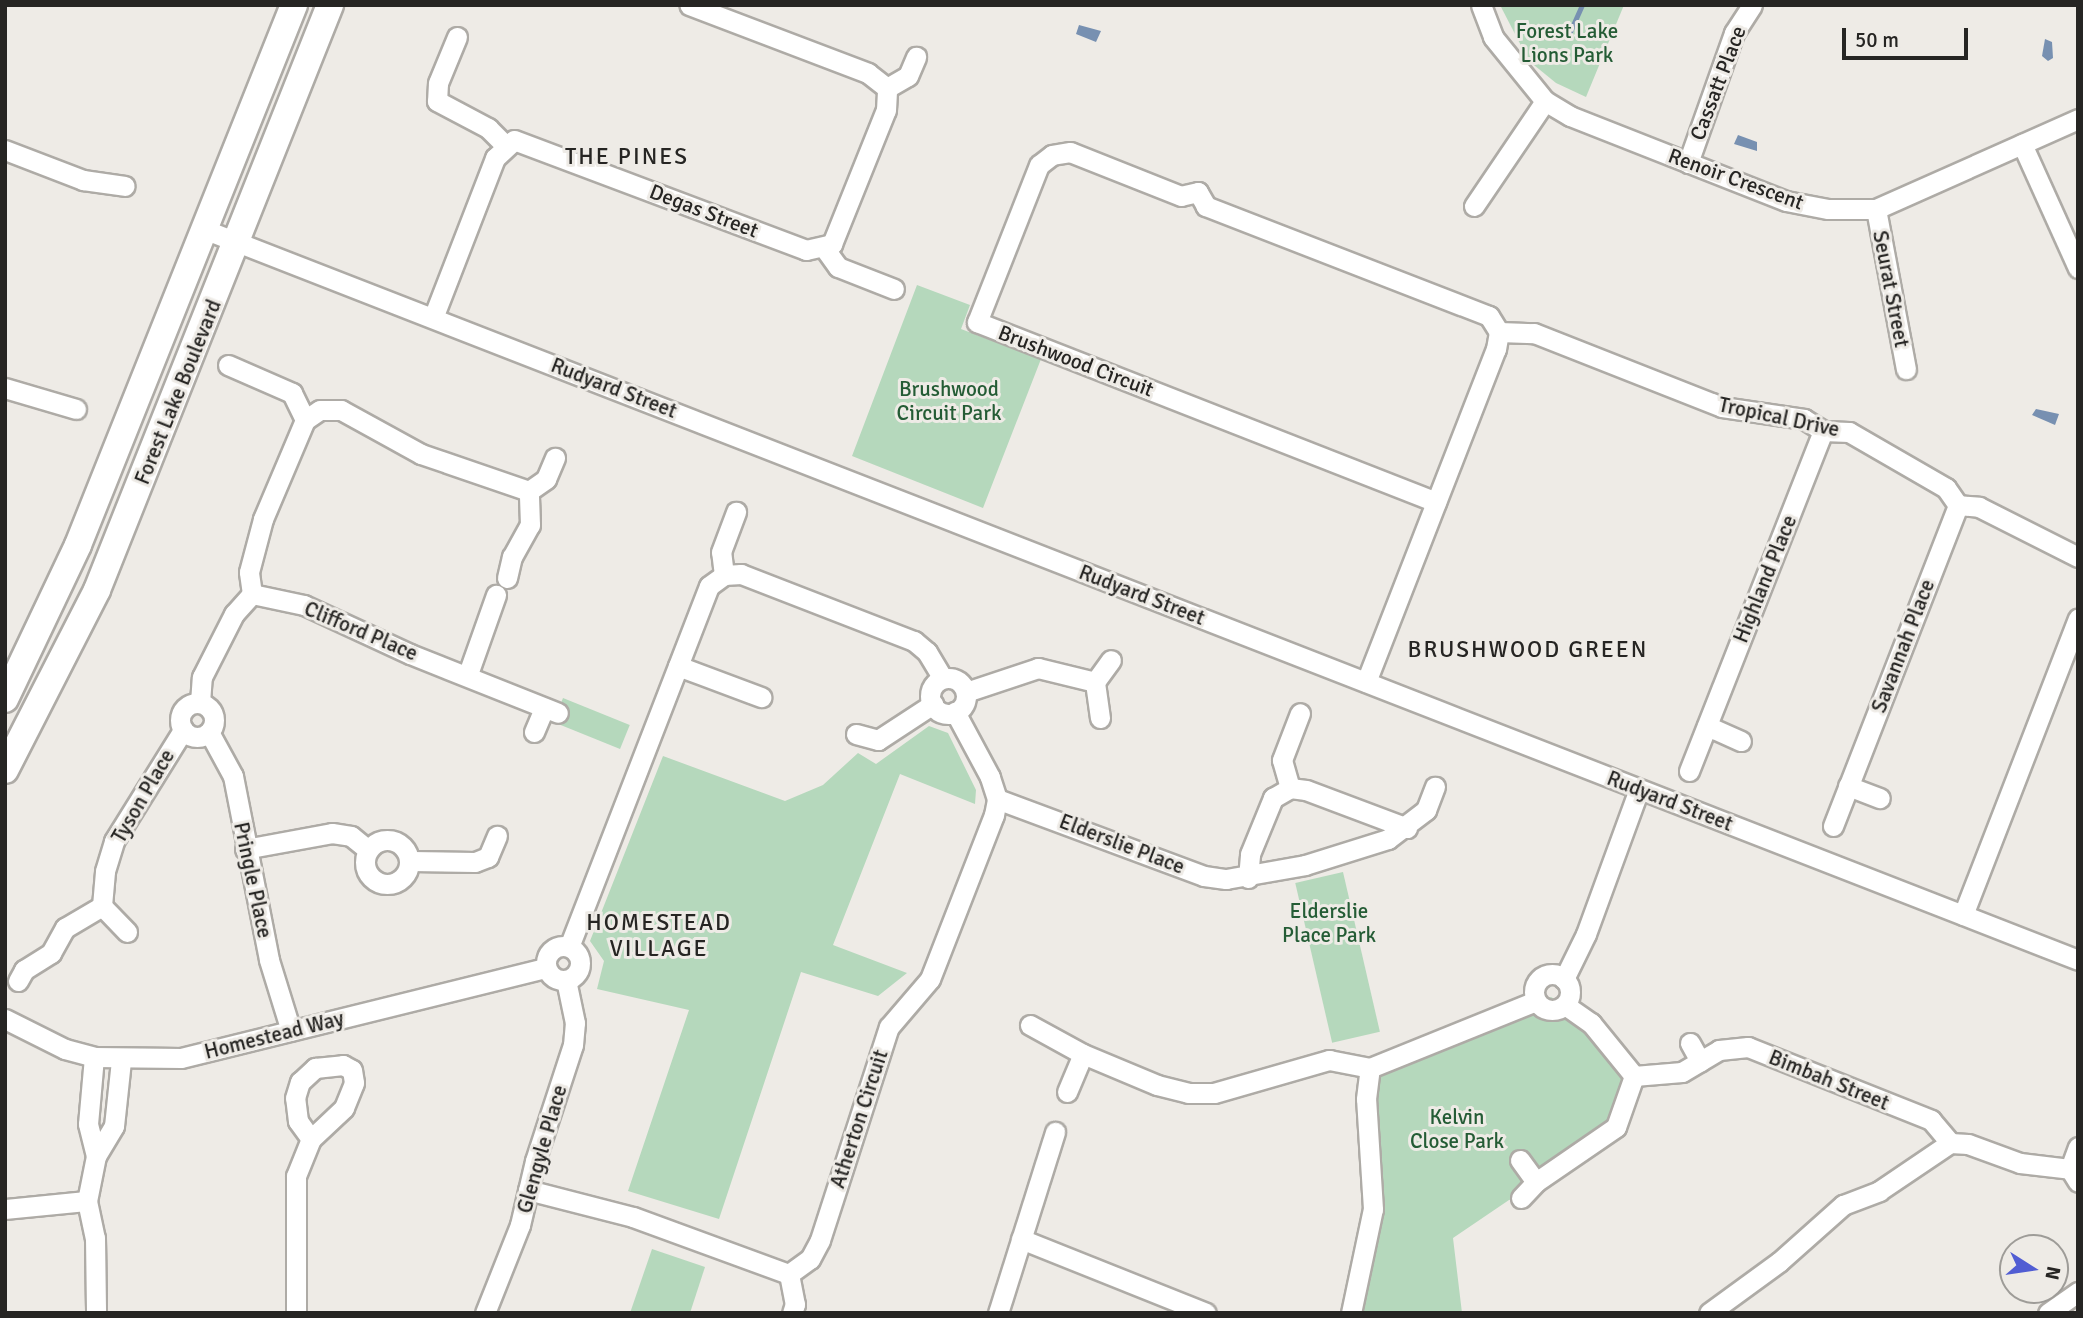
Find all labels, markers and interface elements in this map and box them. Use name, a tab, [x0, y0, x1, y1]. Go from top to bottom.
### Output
scale bar	[1845, 14, 1971, 58]
park label: Forest Lake Lions Park	[1516, 18, 1618, 68]
street label: Cassatt Place	[1685, 22, 1751, 144]
text: 50 m	[1855, 27, 1899, 53]
district label: THE PINES	[566, 143, 688, 171]
street label: Renoir Crescent	[1665, 143, 1807, 215]
street label: Degas Street	[646, 179, 762, 243]
street label: Seurat Street	[1867, 229, 1915, 349]
street label: Forest Lake Boulevard	[129, 296, 227, 488]
street label: Brushwood Circuit	[995, 320, 1157, 402]
street label: Rudyard Street	[547, 352, 681, 424]
park label: Brushwood Circuit Park	[897, 376, 1001, 426]
street label: Tropical Drive	[1716, 392, 1842, 442]
street label: Highland Place	[1728, 512, 1802, 646]
street label: Rudyard Street	[1075, 559, 1209, 631]
street label: Savannah Place	[1866, 576, 1940, 716]
street label: Clifford Place	[301, 596, 421, 666]
district label: BRUSHWOOD GREEN	[1409, 636, 1647, 664]
street label: Tyson Place	[106, 745, 180, 847]
street label: Rudyard Street	[1603, 765, 1737, 837]
street label: Elderslie Place	[1056, 809, 1188, 879]
street label: Pringle Place	[228, 820, 278, 940]
park label: Elderslie Place Park	[1282, 898, 1376, 948]
district label: HOMESTEAD VILLAGE	[587, 909, 731, 963]
street label: Homestead Way	[202, 1006, 346, 1064]
street label: Bimbah Street	[1765, 1044, 1893, 1116]
street label: Atherton Circuit	[825, 1047, 893, 1191]
street label: Glengyle Place	[512, 1082, 572, 1216]
park label: Kelvin Close Park	[1410, 1104, 1504, 1154]
north arrow	[1999, 1234, 2069, 1304]
text: N	[2039, 1264, 2066, 1282]

